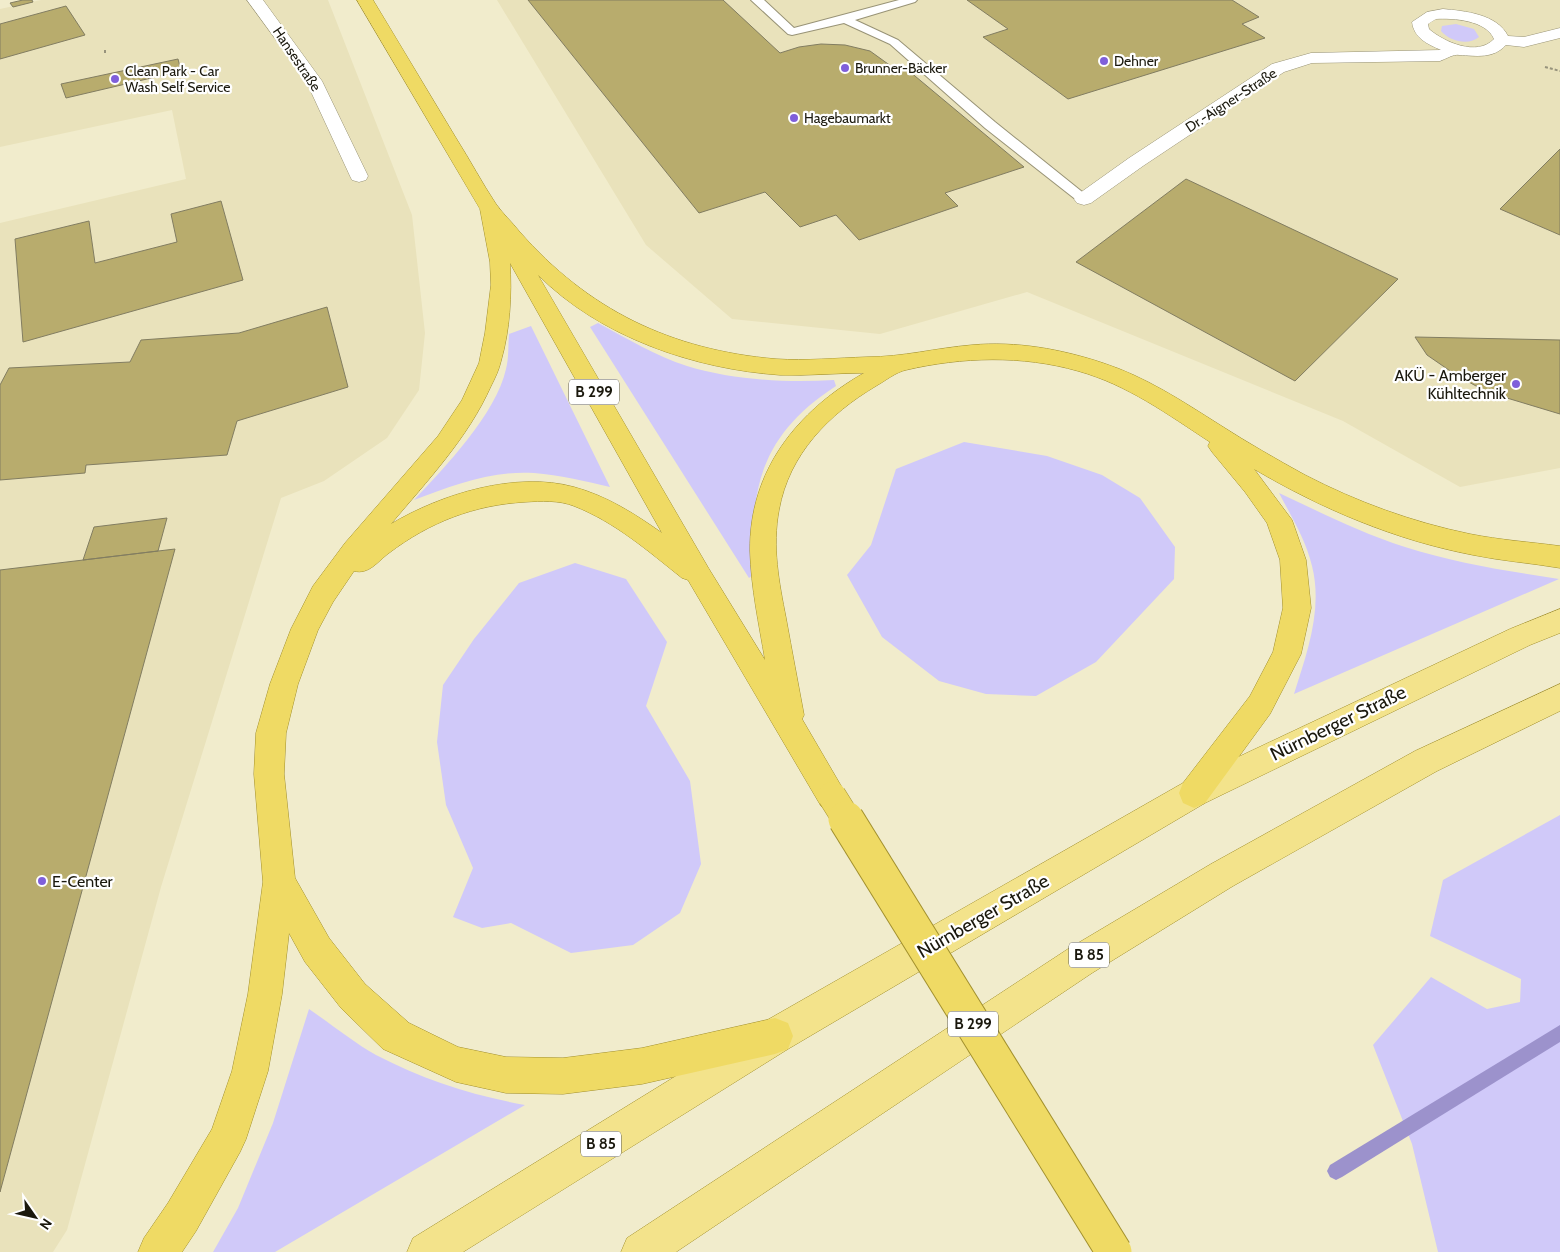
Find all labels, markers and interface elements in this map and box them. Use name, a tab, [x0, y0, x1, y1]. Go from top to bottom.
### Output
street label: Hansestraße	[269, 23, 325, 95]
place label: Dehner	[1114, 52, 1159, 70]
marker: Dehner	[1098, 55, 1110, 67]
place label: Brunner-Bäcker	[855, 59, 947, 77]
place label: Clean Park - Car Wash Self Service	[125, 62, 230, 96]
marker: Brunner-Bäcker	[839, 62, 851, 74]
street label: Dr.-Aigner-Straße	[1182, 64, 1280, 136]
marker: Clean Park - Car Wash Self Service	[109, 73, 121, 85]
place label: Hagebaumarkt	[804, 109, 891, 127]
marker: Hagebaumarkt	[788, 112, 800, 124]
place label: AKÜ - Amberger Kühltechnik	[1394, 366, 1507, 403]
marker: AKÜ - Amberger Kühltechnik	[1510, 378, 1522, 390]
road number: B 299	[569, 380, 619, 404]
street label: Nürnberger Straße	[1266, 680, 1410, 766]
street label: Nürnberger Straße	[913, 869, 1053, 963]
place label: E-Center	[52, 872, 114, 891]
marker: E-Center	[36, 875, 48, 887]
road number: B 85	[1069, 942, 1109, 968]
road number: B 299	[948, 1012, 998, 1036]
road number: B 85	[581, 1132, 621, 1156]
north arrow	[10, 1192, 60, 1242]
text: N	[36, 1215, 56, 1233]

